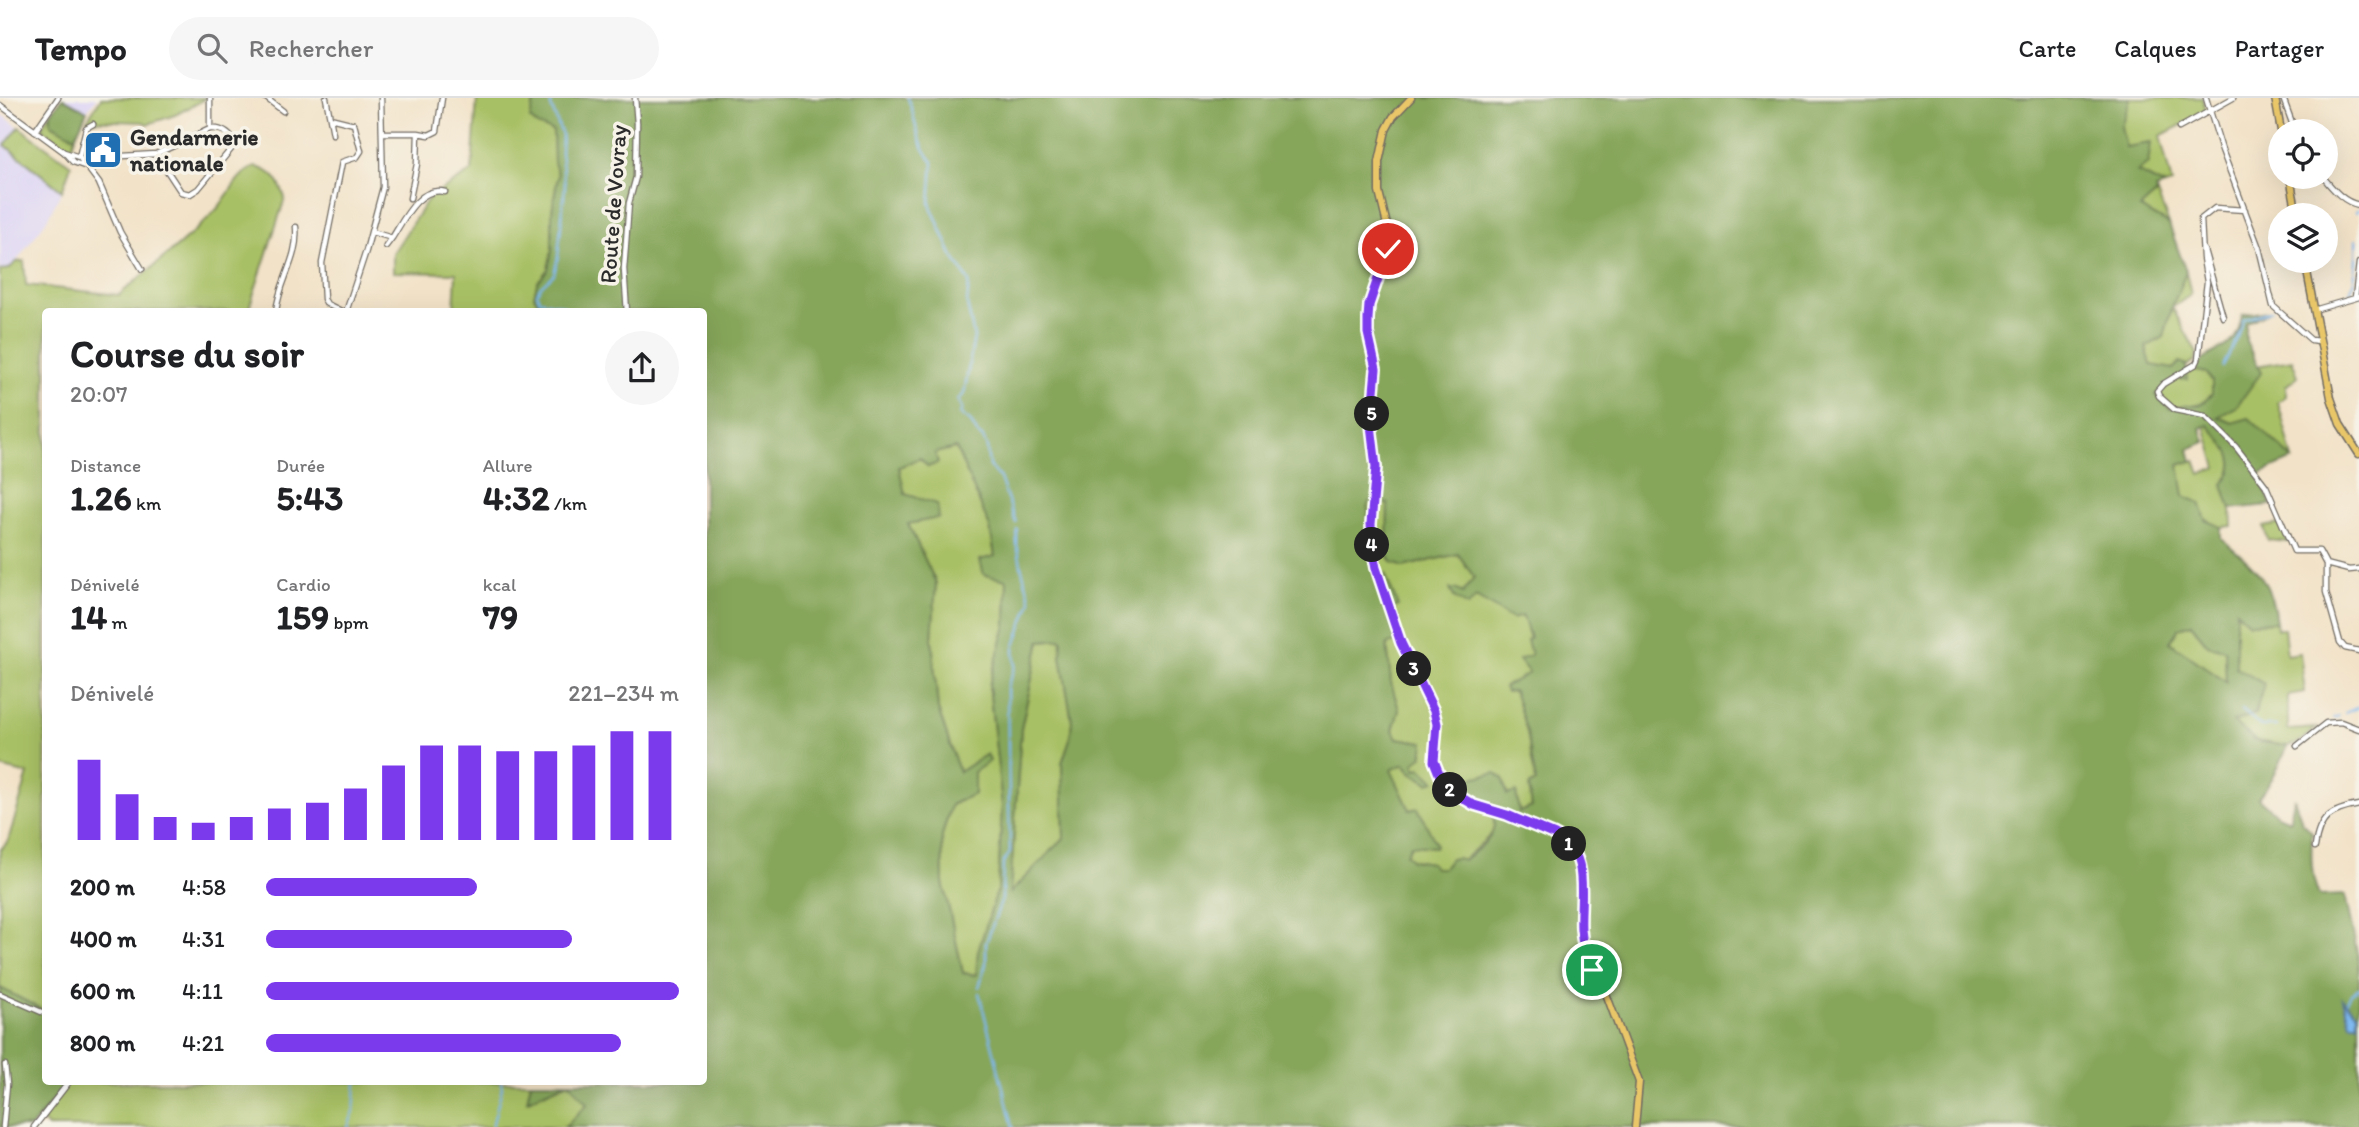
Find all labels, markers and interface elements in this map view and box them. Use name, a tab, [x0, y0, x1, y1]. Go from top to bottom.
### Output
search box	[169, 17, 659, 80]
text: Tempo	[35, 29, 127, 68]
icon: search	[193, 29, 231, 67]
text: Rechercher	[249, 32, 373, 64]
text: Carte	[2019, 34, 2076, 63]
text: Calques	[2114, 34, 2197, 63]
text: Partager	[2235, 34, 2324, 63]
map controls	[2268, 119, 2338, 273]
button: locate	[2268, 119, 2338, 189]
place label: Gendarmerie nationale	[129, 123, 259, 177]
street label: Route de Vovray	[593, 123, 633, 284]
public building icon: Gendarmerie nationale	[82, 129, 124, 171]
button: layers	[2268, 203, 2338, 273]
pin	[1358, 219, 1418, 279]
icon: check	[1369, 230, 1407, 268]
text: Course du soir	[70, 331, 304, 377]
button: share	[605, 331, 679, 405]
text: 20:07	[70, 380, 127, 408]
pin: 5	[1354, 396, 1390, 432]
text: 5	[1367, 402, 1376, 425]
text: Distance	[70, 454, 141, 477]
text: Durée	[276, 454, 325, 477]
text: Allure	[483, 454, 533, 477]
text: 1.26	[70, 477, 132, 519]
text: 5:43	[276, 477, 343, 519]
text: 4:32	[483, 477, 550, 519]
text: km	[132, 492, 161, 515]
text: /km	[550, 492, 587, 515]
pin: 4	[1354, 528, 1390, 562]
text: 4	[1366, 533, 1377, 556]
text: Dénivelé	[70, 573, 140, 596]
text: Cardio	[276, 573, 331, 596]
text: kcal	[483, 573, 516, 596]
text: 14	[70, 596, 107, 638]
text: 159	[276, 596, 329, 638]
text: 79	[483, 596, 518, 638]
text: m	[107, 611, 128, 634]
text: bpm	[329, 611, 369, 634]
pin: 3	[1396, 652, 1432, 686]
text: 3	[1408, 657, 1419, 680]
text: Dénivelé	[70, 679, 154, 707]
text: 221–234 m	[568, 679, 679, 707]
pin: 2	[1432, 772, 1468, 808]
text: 2	[1445, 778, 1455, 801]
pin: 1	[1552, 826, 1586, 862]
text: 1	[1564, 832, 1573, 855]
text: 200 m	[70, 873, 135, 901]
text: 4:58	[182, 873, 226, 901]
text: 400 m	[70, 925, 137, 953]
text: 4:31	[182, 925, 225, 953]
pin	[1562, 940, 1622, 1000]
icon: arrive	[1573, 951, 1611, 989]
text: 600 m	[70, 977, 135, 1005]
text: 4:11	[182, 977, 223, 1005]
text: 800 m	[70, 1029, 135, 1057]
text: 4:21	[182, 1029, 224, 1057]

